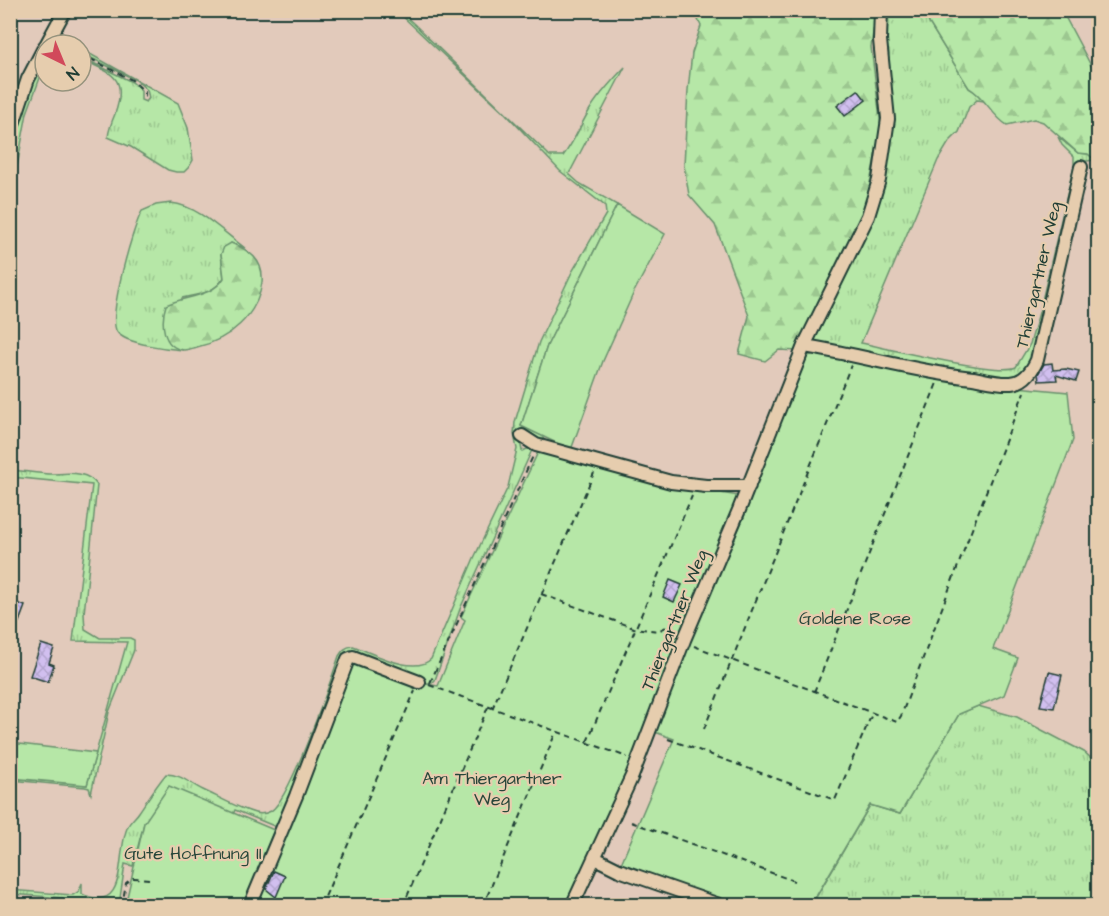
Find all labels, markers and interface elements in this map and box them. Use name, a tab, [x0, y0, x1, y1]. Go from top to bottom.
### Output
north arrow	[33, 33, 93, 93]
text: N	[61, 62, 84, 85]
street label: Thiergartner Weg	[1009, 199, 1069, 351]
street label: Thiergartner Weg	[635, 546, 715, 695]
park label: Goldene Rose	[799, 606, 911, 631]
park label: Am Thiergartner Weg	[422, 766, 562, 813]
park label: Gute Hoffnung II	[124, 841, 262, 867]

